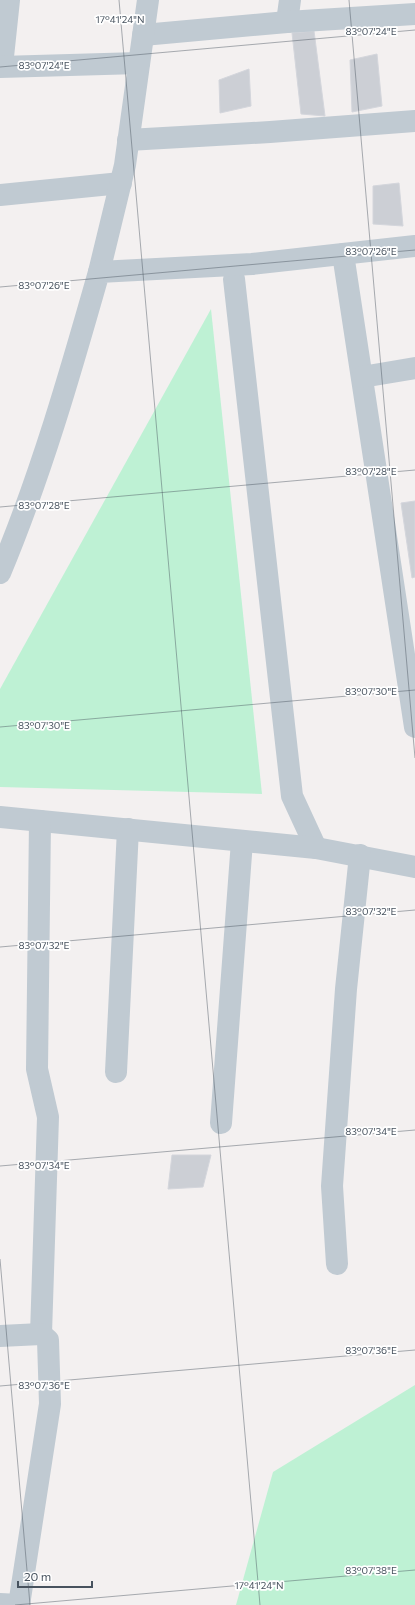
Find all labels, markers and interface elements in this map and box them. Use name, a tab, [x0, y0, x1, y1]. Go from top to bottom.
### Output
text: 17°41'24"N	[96, 13, 144, 25]
text: 83°07'24"E	[345, 25, 397, 37]
text: 83°07'24"E	[18, 59, 70, 71]
text: 83°07'26"E	[345, 245, 397, 257]
text: 83°07'26"E	[18, 279, 70, 291]
text: 83°07'28"E	[345, 465, 397, 477]
text: 83°07'28"E	[18, 499, 70, 511]
text: 83°07'30"E	[345, 685, 397, 697]
text: 83°07'30"E	[18, 719, 70, 731]
text: 83°07'32"E	[345, 905, 397, 917]
text: 83°07'32"E	[18, 939, 70, 951]
text: 83°07'34"E	[345, 1125, 397, 1137]
text: 83°07'34"E	[18, 1159, 70, 1171]
text: 83°07'36"E	[345, 1344, 397, 1356]
text: 83°07'36"E	[18, 1379, 70, 1391]
scale bar	[18, 1563, 92, 1589]
text: 83°07'38"E	[345, 1564, 397, 1576]
text: 20 m	[24, 1569, 51, 1583]
text: 17°41'24"N	[235, 1579, 283, 1591]

